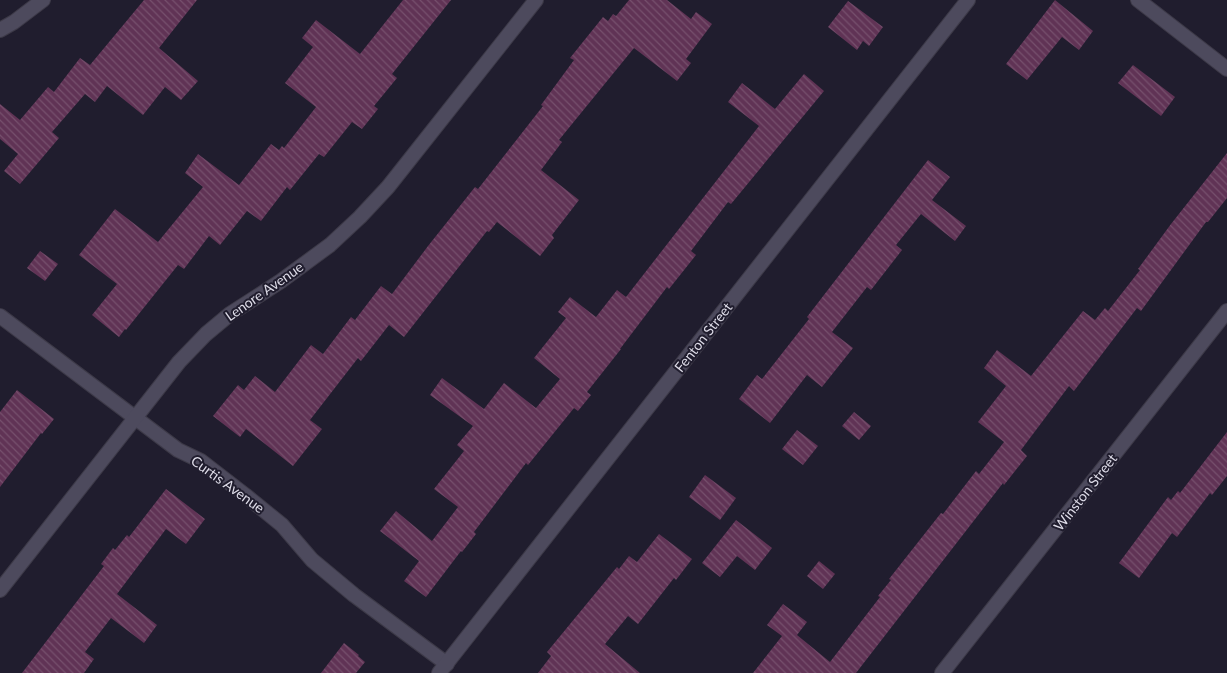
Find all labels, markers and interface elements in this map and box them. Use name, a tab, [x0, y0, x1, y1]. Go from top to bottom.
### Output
street label: Lenore Avenue	[222, 258, 306, 324]
street label: Fenton Street	[671, 299, 735, 375]
street label: Winston Street	[1050, 450, 1120, 534]
street label: Curtis Avenue	[188, 452, 268, 516]

